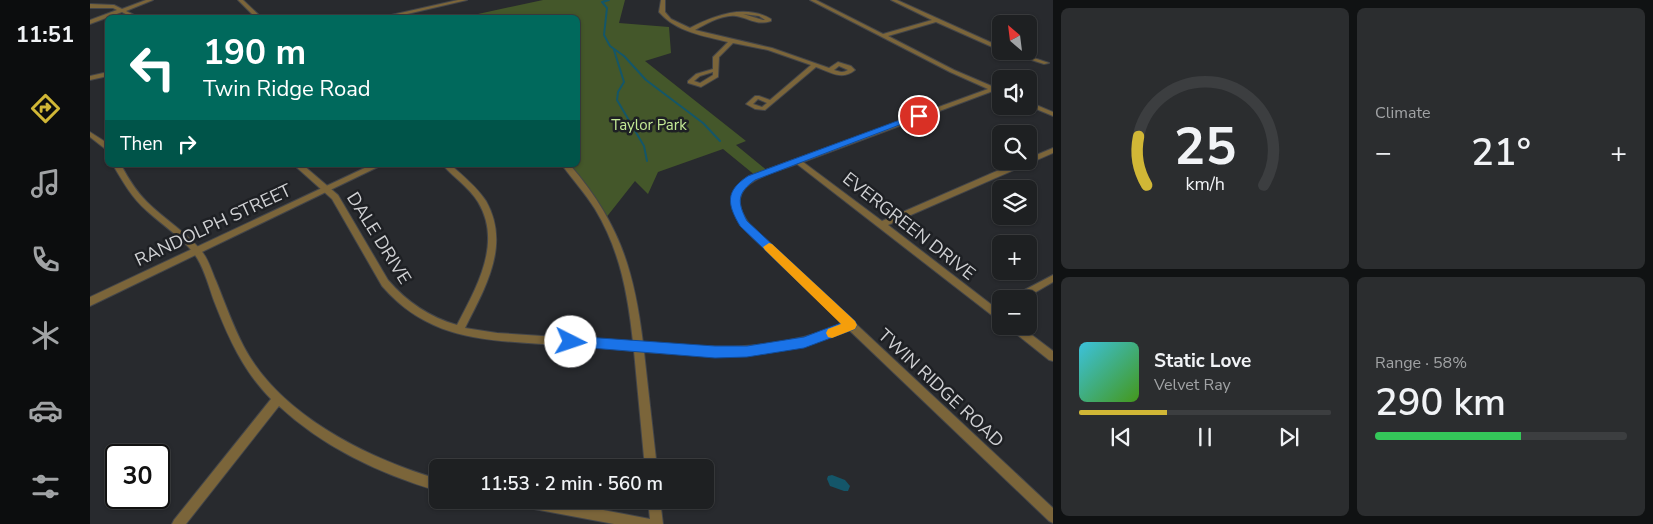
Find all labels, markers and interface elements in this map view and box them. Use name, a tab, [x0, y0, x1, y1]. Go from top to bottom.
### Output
north arrow	[992, 15, 1038, 60]
map controls	[992, 15, 1037, 335]
text: 11:51	[16, 20, 74, 50]
text: 190 m	[203, 29, 306, 76]
icon: left	[120, 35, 185, 100]
button: sound	[992, 70, 1037, 115]
text: Twin Ridge Road	[203, 74, 371, 104]
icon: directions	[28, 91, 63, 126]
pin	[898, 95, 940, 137]
icon: arrive	[905, 102, 933, 130]
text: Climate	[1375, 102, 1430, 124]
text: 25	[1174, 111, 1236, 182]
park label: Taylor Park	[611, 115, 687, 135]
button: search	[992, 125, 1037, 170]
text: 21°	[1471, 127, 1531, 178]
icon: right	[173, 130, 201, 158]
text: Then	[120, 131, 163, 157]
text: −	[1375, 134, 1392, 172]
text: +	[1610, 134, 1627, 172]
icon: music	[28, 166, 63, 201]
street label: EVERGREEN DRIVE	[838, 167, 980, 285]
text: km/h	[1185, 172, 1225, 196]
street label: RANDOLPH STREET	[131, 178, 295, 272]
button: layers	[992, 180, 1037, 225]
street label: DALE DRIVE	[341, 188, 417, 288]
button: +	[992, 235, 1037, 280]
icon: phone	[28, 242, 63, 277]
button: −	[992, 290, 1037, 335]
position arrow	[544, 315, 596, 367]
icon: climate	[28, 318, 63, 353]
street label: TWIN RIDGE ROAD	[873, 323, 1009, 453]
text: Static Love	[1154, 348, 1251, 374]
text: Range · 58%	[1375, 352, 1467, 374]
text: Velvet Ray	[1154, 374, 1231, 396]
text: 290 km	[1375, 377, 1506, 428]
icon: car	[28, 393, 63, 428]
icon: previous	[1107, 423, 1135, 451]
icon: pause	[1191, 423, 1219, 451]
icon: next	[1275, 423, 1303, 451]
speed limit sign: 30	[105, 444, 170, 509]
icon: filters	[28, 469, 63, 504]
text: 11:53 · 2 min · 560 m	[480, 471, 663, 497]

